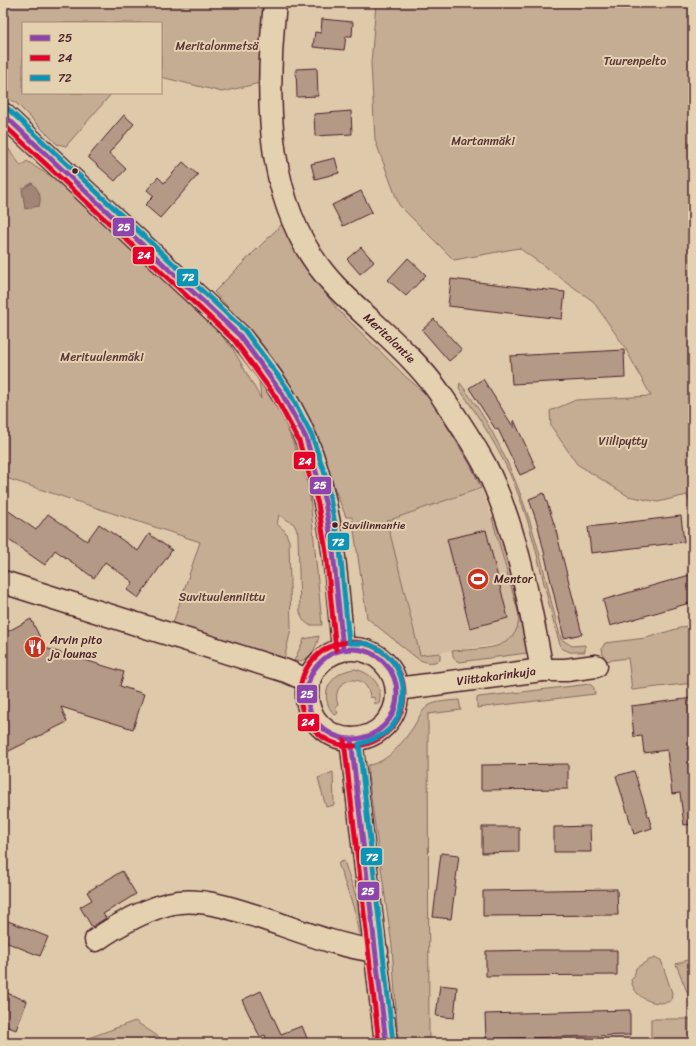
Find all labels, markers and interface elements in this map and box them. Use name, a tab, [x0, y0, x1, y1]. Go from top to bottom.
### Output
legend	[22, 22, 162, 94]
text: 25	[58, 27, 72, 49]
park label: Meritalonmetsä	[175, 35, 260, 57]
text: 24	[58, 47, 73, 69]
park label: Tuurenpelto	[604, 50, 666, 72]
text: 72	[58, 67, 72, 89]
park label: Martanmäki	[451, 130, 515, 152]
unlabelled marker	[70, 166, 80, 176]
line badge: 25	[112, 217, 135, 237]
text: 25	[116, 218, 131, 237]
line badge: 24	[132, 246, 155, 265]
text: 24	[136, 246, 151, 265]
line badge: 72	[176, 268, 199, 287]
text: 72	[182, 268, 195, 287]
street label: Meritalontie	[358, 307, 421, 369]
park label: Merituulenmäki	[60, 346, 144, 368]
park label: Viilipytty	[598, 430, 648, 452]
line badge: 24	[293, 451, 316, 470]
text: 24	[297, 452, 312, 471]
line badge: 25	[309, 476, 332, 495]
text: 25	[312, 476, 327, 495]
place label: Suvilinnantie	[342, 516, 406, 535]
marker: Suvilinnantie	[330, 520, 340, 530]
line badge: 72	[327, 532, 350, 551]
text: 72	[332, 533, 345, 552]
sports icon: Mentor	[465, 566, 491, 592]
place label: Mentor	[494, 568, 534, 590]
park label: Suvituulenniittu	[179, 586, 266, 608]
place label: Arvin pito ja lounas	[47, 629, 102, 665]
restaurant icon: Arvin pito ja lounas	[22, 634, 48, 660]
street label: Viittakarinkuja	[455, 660, 537, 692]
line badge: 25	[296, 684, 318, 704]
text: 25	[299, 685, 314, 704]
line badge: 24	[297, 713, 320, 732]
text: 24	[300, 713, 315, 732]
line badge: 72	[360, 847, 383, 866]
text: 72	[366, 848, 379, 867]
line badge: 25	[357, 881, 380, 901]
text: 25	[360, 882, 375, 901]

